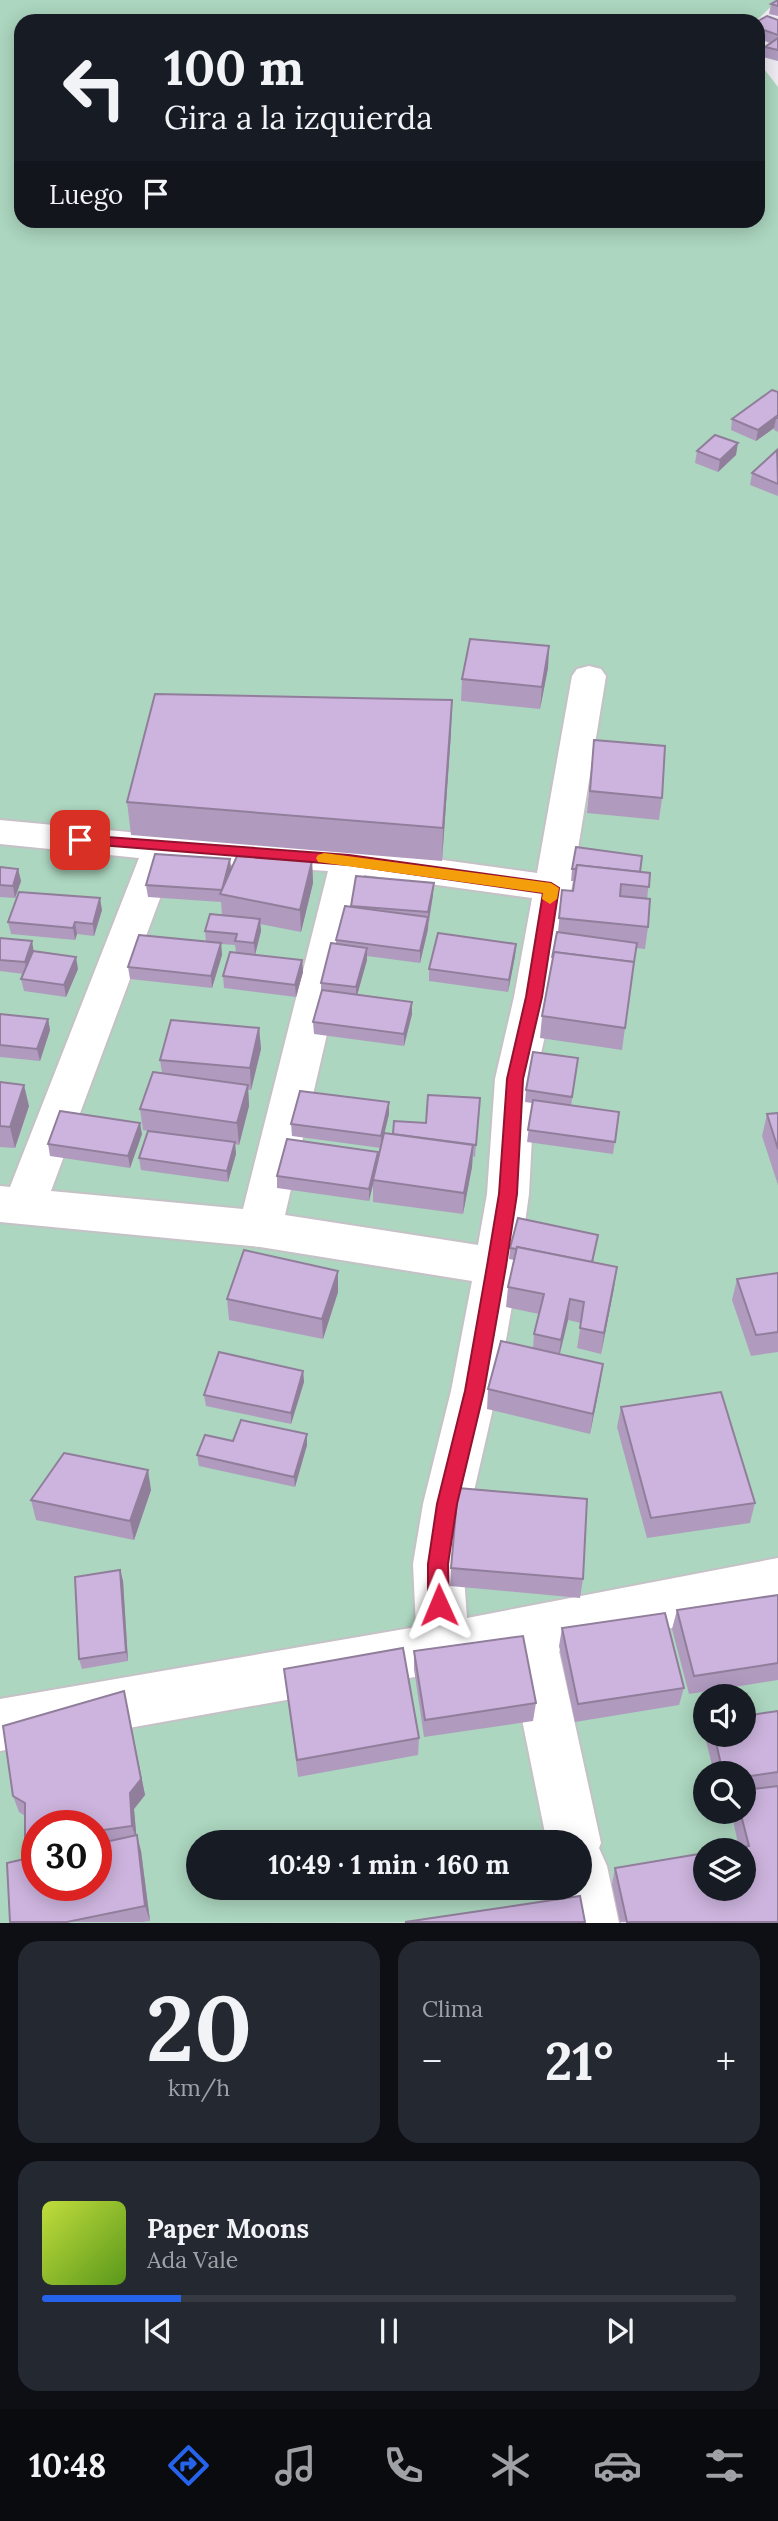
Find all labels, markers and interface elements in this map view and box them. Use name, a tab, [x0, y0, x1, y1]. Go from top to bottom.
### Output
text: 100 m	[164, 36, 304, 98]
icon: left	[49, 42, 140, 133]
text: Gira a la izquierda	[164, 97, 433, 138]
icon: arrive	[137, 175, 175, 213]
text: Luego	[49, 178, 123, 211]
pin	[50, 810, 110, 870]
icon: arrive	[61, 821, 99, 859]
position arrow	[402, 1568, 476, 1642]
map controls	[693, 1684, 756, 1901]
button: sound	[693, 1684, 756, 1747]
button: search	[693, 1761, 756, 1824]
speed limit sign: 30	[21, 1810, 112, 1901]
button: layers	[693, 1838, 756, 1901]
text: 10:49 · 1 min · 160 m	[268, 1848, 510, 1881]
text: 20	[146, 1969, 252, 2086]
text: Clima	[422, 1994, 483, 2023]
text: 21°	[545, 2028, 613, 2094]
text: −	[422, 2037, 442, 2085]
text: +	[716, 2037, 736, 2085]
text: km/h	[168, 2073, 230, 2102]
text: Paper Moons	[147, 2212, 309, 2245]
text: Ada Vale	[147, 2245, 238, 2274]
icon: previous	[139, 2312, 177, 2350]
icon: pause	[370, 2312, 408, 2350]
icon: next	[601, 2312, 639, 2350]
icon: directions	[164, 2441, 213, 2490]
icon: music	[271, 2441, 320, 2490]
icon: phone	[379, 2441, 428, 2490]
icon: climate	[486, 2441, 535, 2490]
icon: car	[593, 2441, 642, 2490]
icon: filters	[700, 2441, 749, 2490]
text: 10:48	[29, 2445, 106, 2486]

